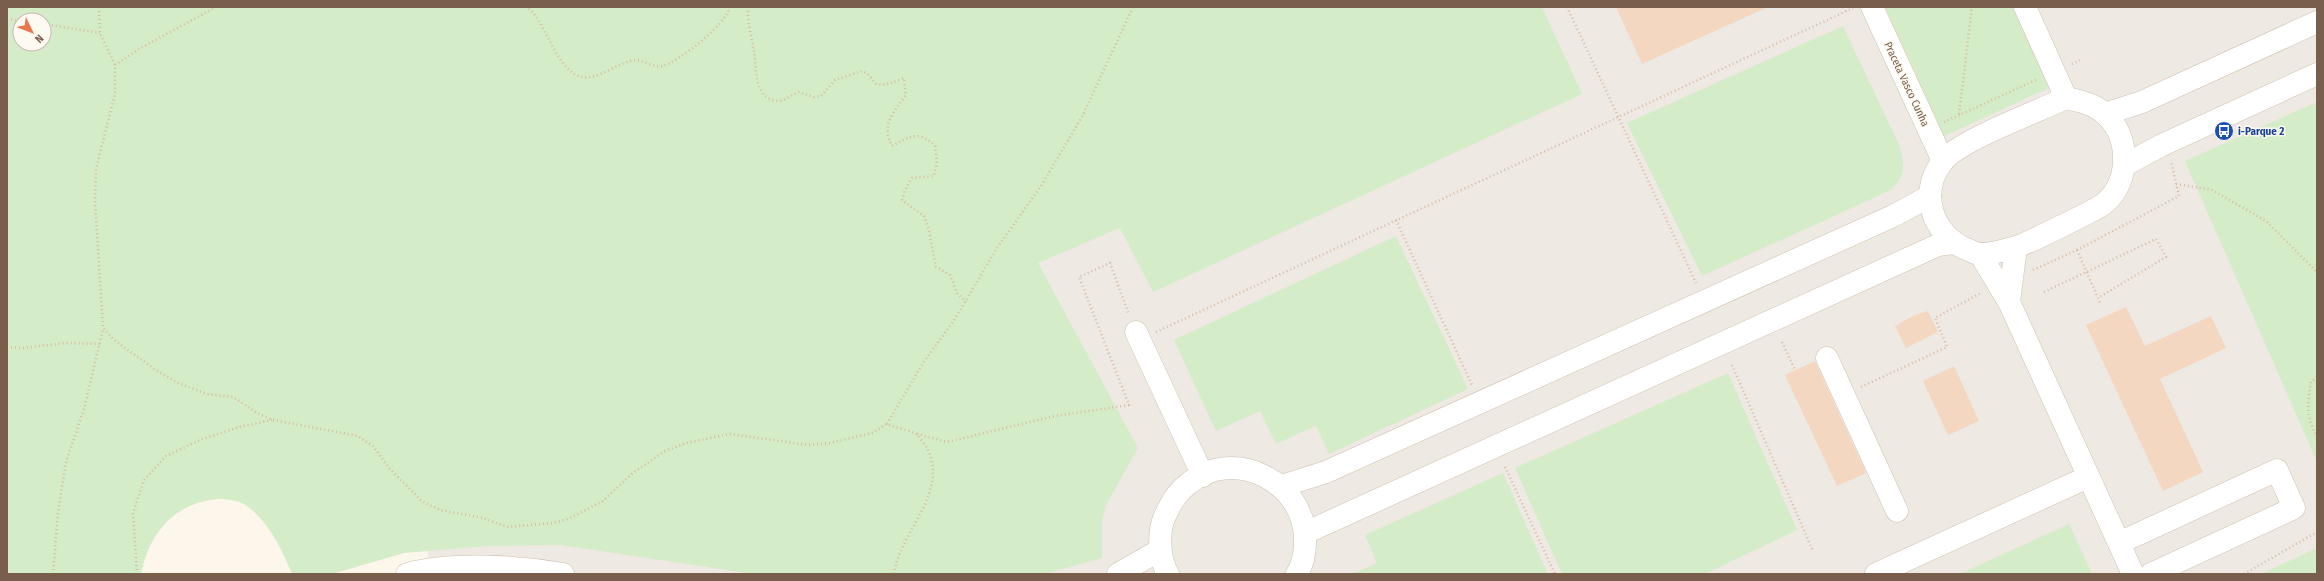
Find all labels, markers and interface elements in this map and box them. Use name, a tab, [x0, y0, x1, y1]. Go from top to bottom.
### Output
north arrow	[12, 12, 52, 52]
text: N	[32, 32, 46, 45]
street label: Praceta Vasco Cunha	[1881, 40, 1932, 129]
bus stop icon: i-Parque 2	[2213, 120, 2235, 142]
place label: i-Parque 2	[2238, 125, 2284, 138]

